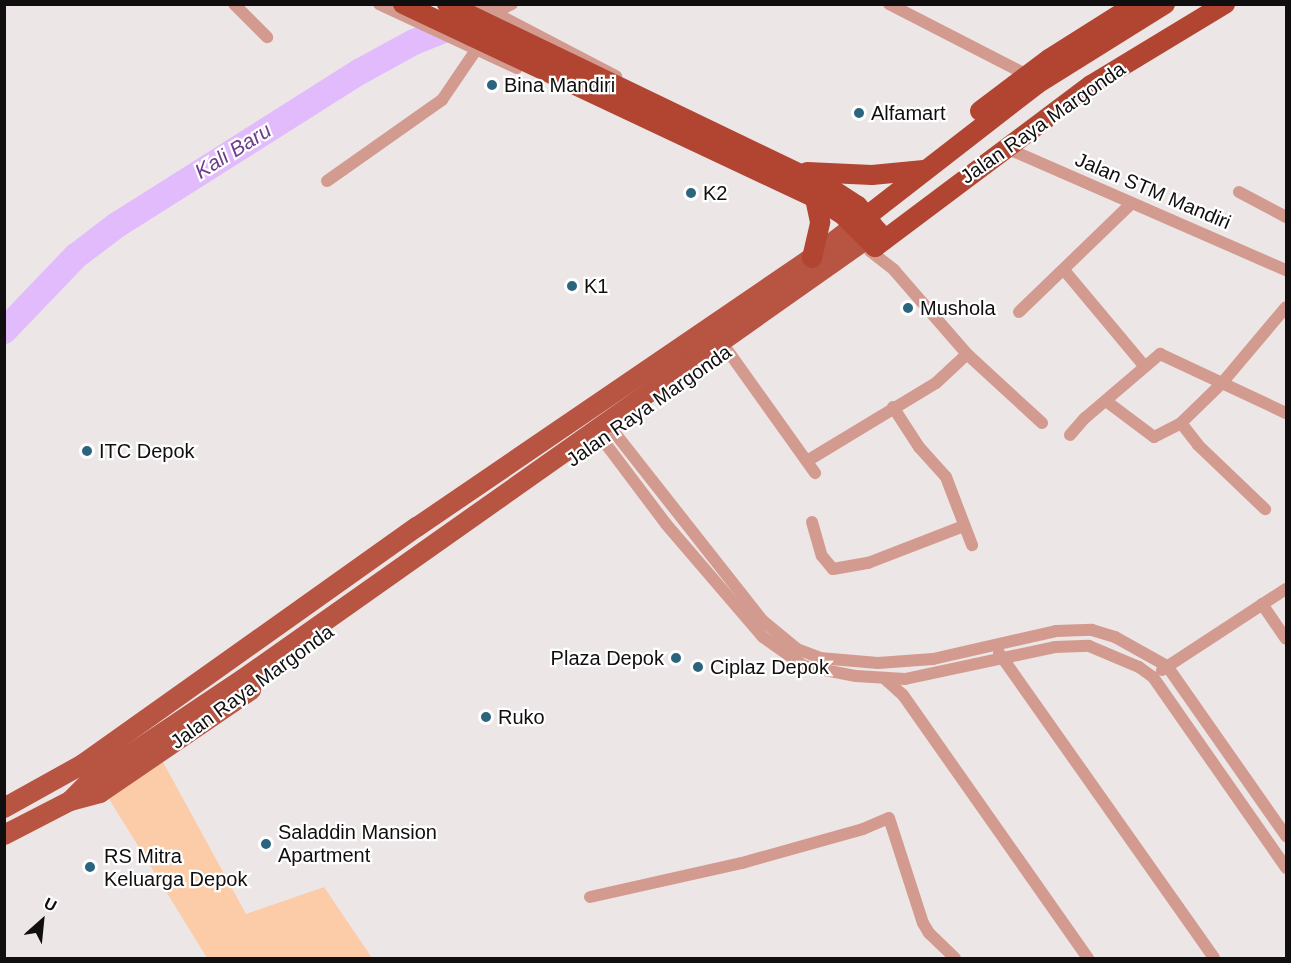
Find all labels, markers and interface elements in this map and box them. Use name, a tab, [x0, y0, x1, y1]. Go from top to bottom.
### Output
street label: Jalan Raya Margonda	[956, 57, 1130, 189]
place label: Bina Mandiri	[504, 73, 615, 97]
marker: Bina Mandiri	[485, 78, 499, 92]
place label: Alfamart	[871, 101, 945, 125]
marker: Alfamart	[852, 106, 866, 120]
water label: Kali Baru	[190, 118, 276, 184]
street label: Jalan STM Mandiri	[1072, 147, 1234, 235]
place label: K2	[703, 181, 727, 205]
marker: K2	[684, 186, 698, 200]
place label: K1	[584, 274, 608, 298]
marker: K1	[565, 279, 579, 293]
place label: Mushola	[920, 296, 996, 320]
marker: Mushola	[901, 301, 915, 315]
street label: Jalan Raya Margonda	[562, 340, 736, 472]
place label: ITC Depok	[99, 439, 195, 463]
marker: ITC Depok	[80, 444, 94, 458]
street label: Jalan Raya Margonda	[166, 620, 338, 754]
place label: Plaza Depok	[551, 646, 664, 670]
marker: Plaza Depok	[669, 651, 683, 665]
place label: Ciplaz Depok	[710, 655, 829, 679]
marker: Ciplaz Depok	[691, 660, 705, 674]
place label: Ruko	[498, 705, 545, 729]
marker: Ruko	[479, 710, 493, 724]
place label: Saladdin Mansion Apartment	[278, 820, 437, 867]
marker: Saladdin Mansion Apartment	[259, 837, 273, 851]
place label: RS Mitra Keluarga Depok	[104, 844, 247, 891]
marker: RS Mitra Keluarga Depok	[81, 858, 99, 876]
north arrow	[12, 891, 72, 951]
text: U	[41, 894, 59, 915]

